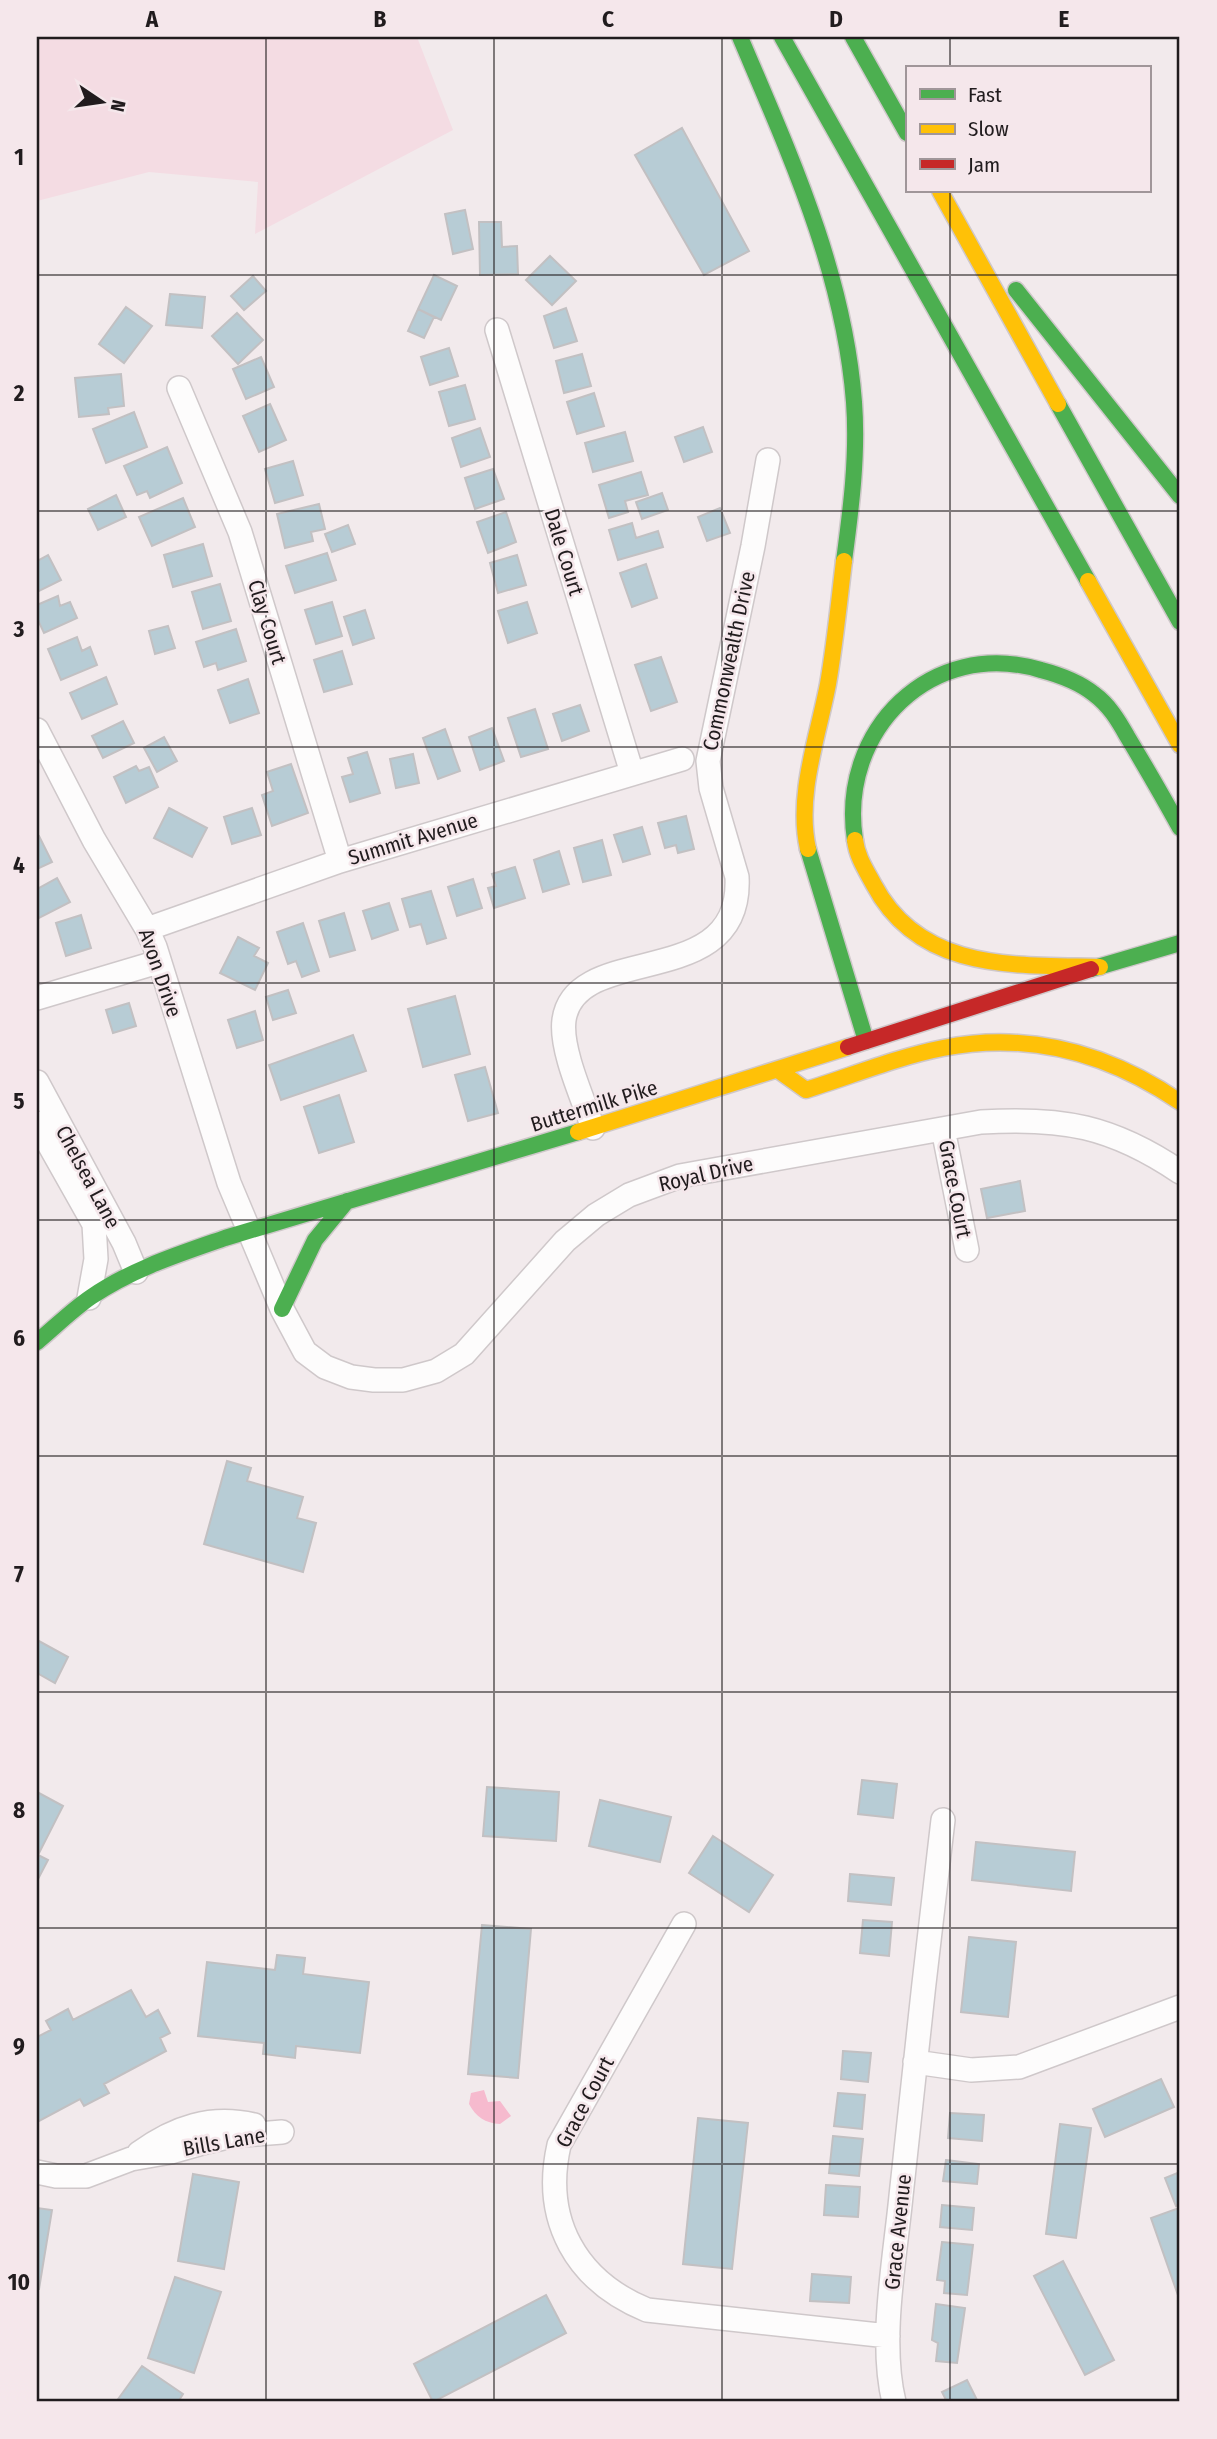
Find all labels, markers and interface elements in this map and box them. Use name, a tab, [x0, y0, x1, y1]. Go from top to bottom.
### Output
text: A	[145, 5, 159, 33]
text: B	[374, 5, 387, 33]
text: C	[602, 5, 614, 33]
text: D	[829, 5, 843, 33]
text: E	[1059, 5, 1070, 33]
north arrow	[66, 66, 136, 136]
legend	[906, 66, 1150, 192]
text: Fast	[968, 82, 1002, 108]
text: N	[106, 98, 131, 114]
text: Slow	[968, 116, 1009, 142]
text: 1	[14, 143, 24, 171]
text: Jam	[968, 152, 1000, 178]
text: 2	[13, 379, 25, 407]
street label: Dale Court	[539, 506, 590, 599]
street label: Commonwealth Drive	[697, 569, 761, 753]
street label: Clay Court	[242, 577, 292, 667]
text: 3	[13, 615, 25, 643]
street label: Summit Avenue	[345, 807, 481, 871]
text: 4	[13, 851, 25, 879]
street label: Avon Drive	[133, 925, 187, 1021]
street label: Buttermilk Pike	[527, 1074, 661, 1138]
text: 5	[13, 1087, 25, 1115]
street label: Chelsea Lane	[50, 1121, 126, 1233]
street label: Grace Court	[933, 1138, 977, 1240]
street label: Royal Drive	[656, 1151, 756, 1197]
text: 6	[13, 1324, 25, 1352]
text: 7	[14, 1560, 24, 1588]
text: 8	[13, 1796, 25, 1824]
text: 9	[13, 2032, 25, 2060]
street label: Grace Court	[550, 2052, 620, 2152]
street label: Bills Lane	[181, 2122, 267, 2162]
street label: Grace Avenue	[879, 2173, 917, 2291]
text: 10	[8, 2268, 30, 2296]

